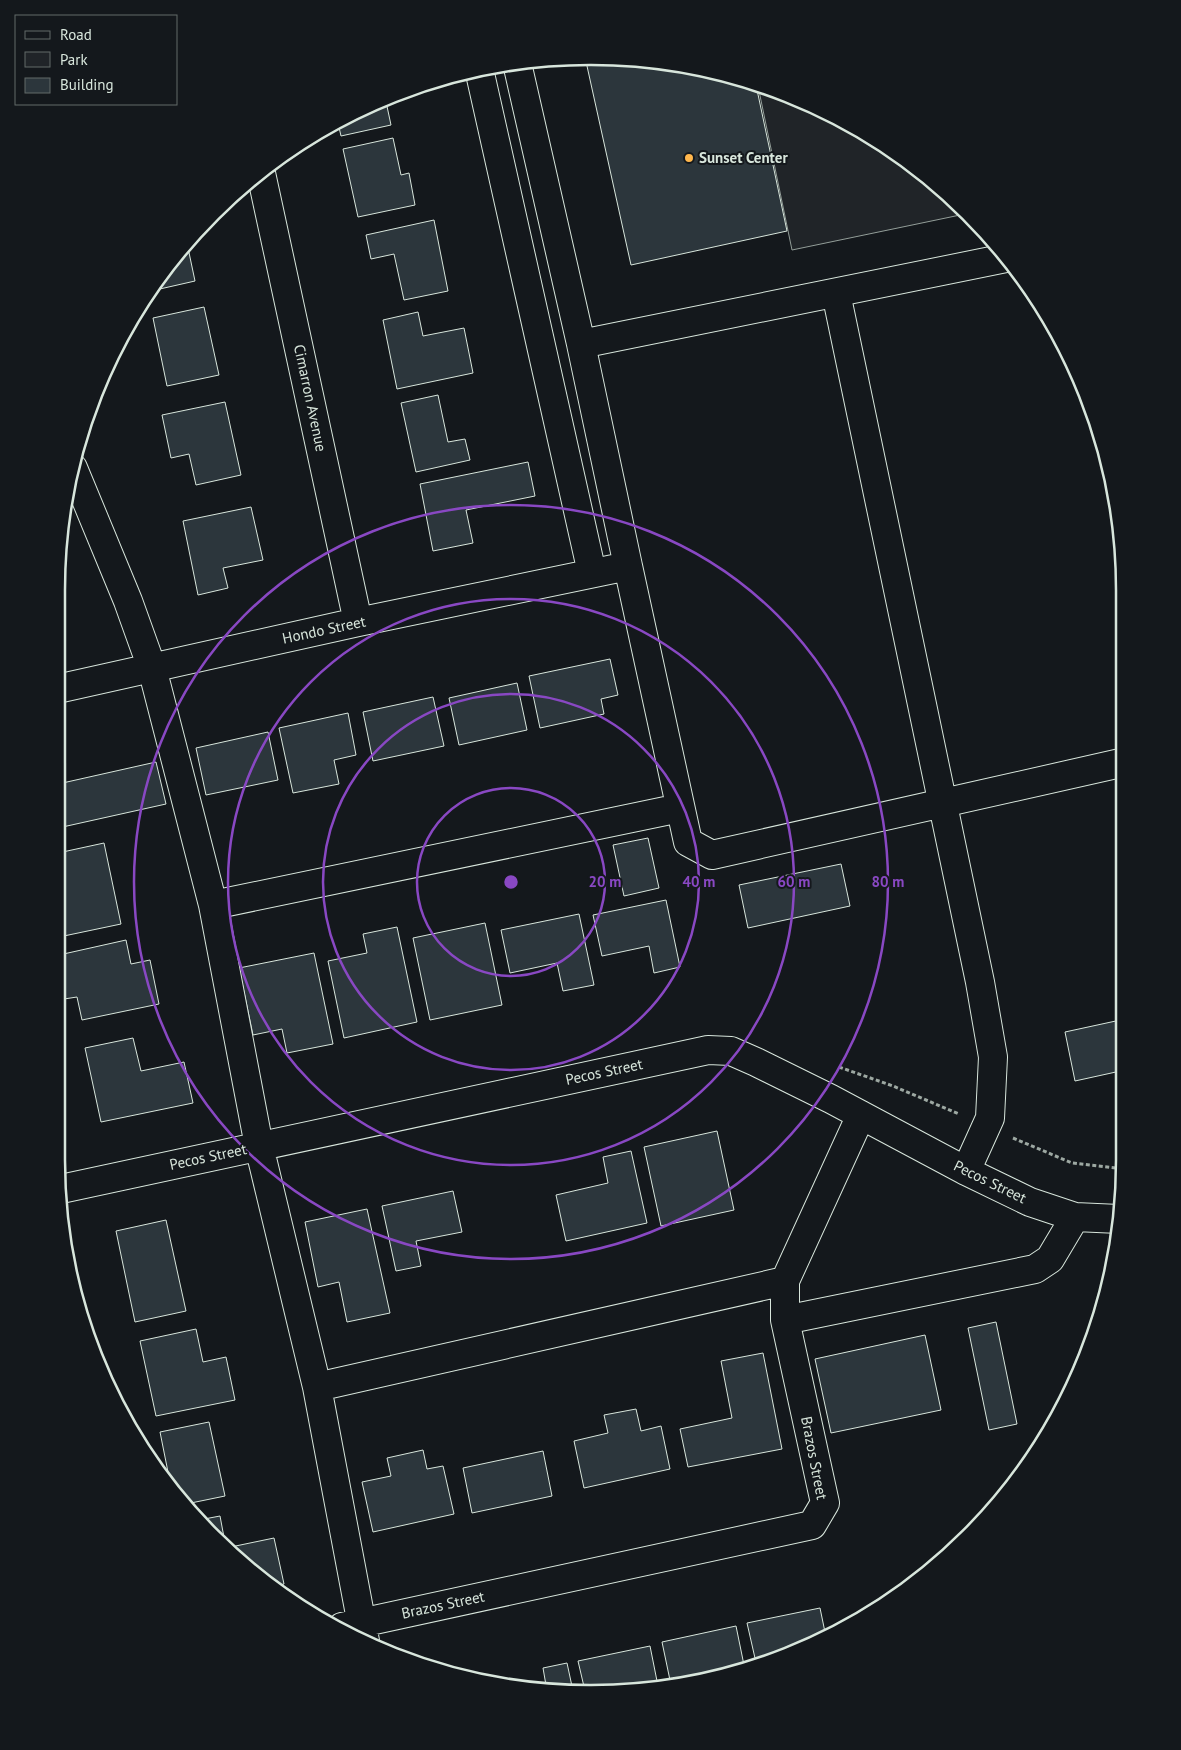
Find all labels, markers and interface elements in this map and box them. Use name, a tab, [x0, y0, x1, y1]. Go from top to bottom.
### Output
legend	[15, 15, 178, 105]
text: Road	[60, 25, 92, 44]
text: Park	[60, 50, 88, 69]
text: Building	[60, 75, 114, 94]
place label: Sunset Center	[699, 148, 788, 167]
marker: Sunset Center	[683, 152, 695, 164]
street label: Cimarron Avenue	[290, 343, 331, 453]
street label: Hondo Street	[280, 611, 367, 648]
text: 20 m	[589, 872, 621, 891]
text: 40 m	[683, 872, 715, 891]
text: 60 m	[778, 872, 810, 891]
text: 80 m	[872, 872, 904, 891]
centre of rings	[502, 873, 520, 891]
street label: Pecos Street	[564, 1054, 644, 1089]
street label: Pecos Street	[168, 1139, 248, 1174]
street label: Pecos Street	[951, 1156, 1030, 1207]
street label: Brazos Street	[797, 1415, 832, 1501]
street label: Brazos Street	[400, 1586, 486, 1623]

